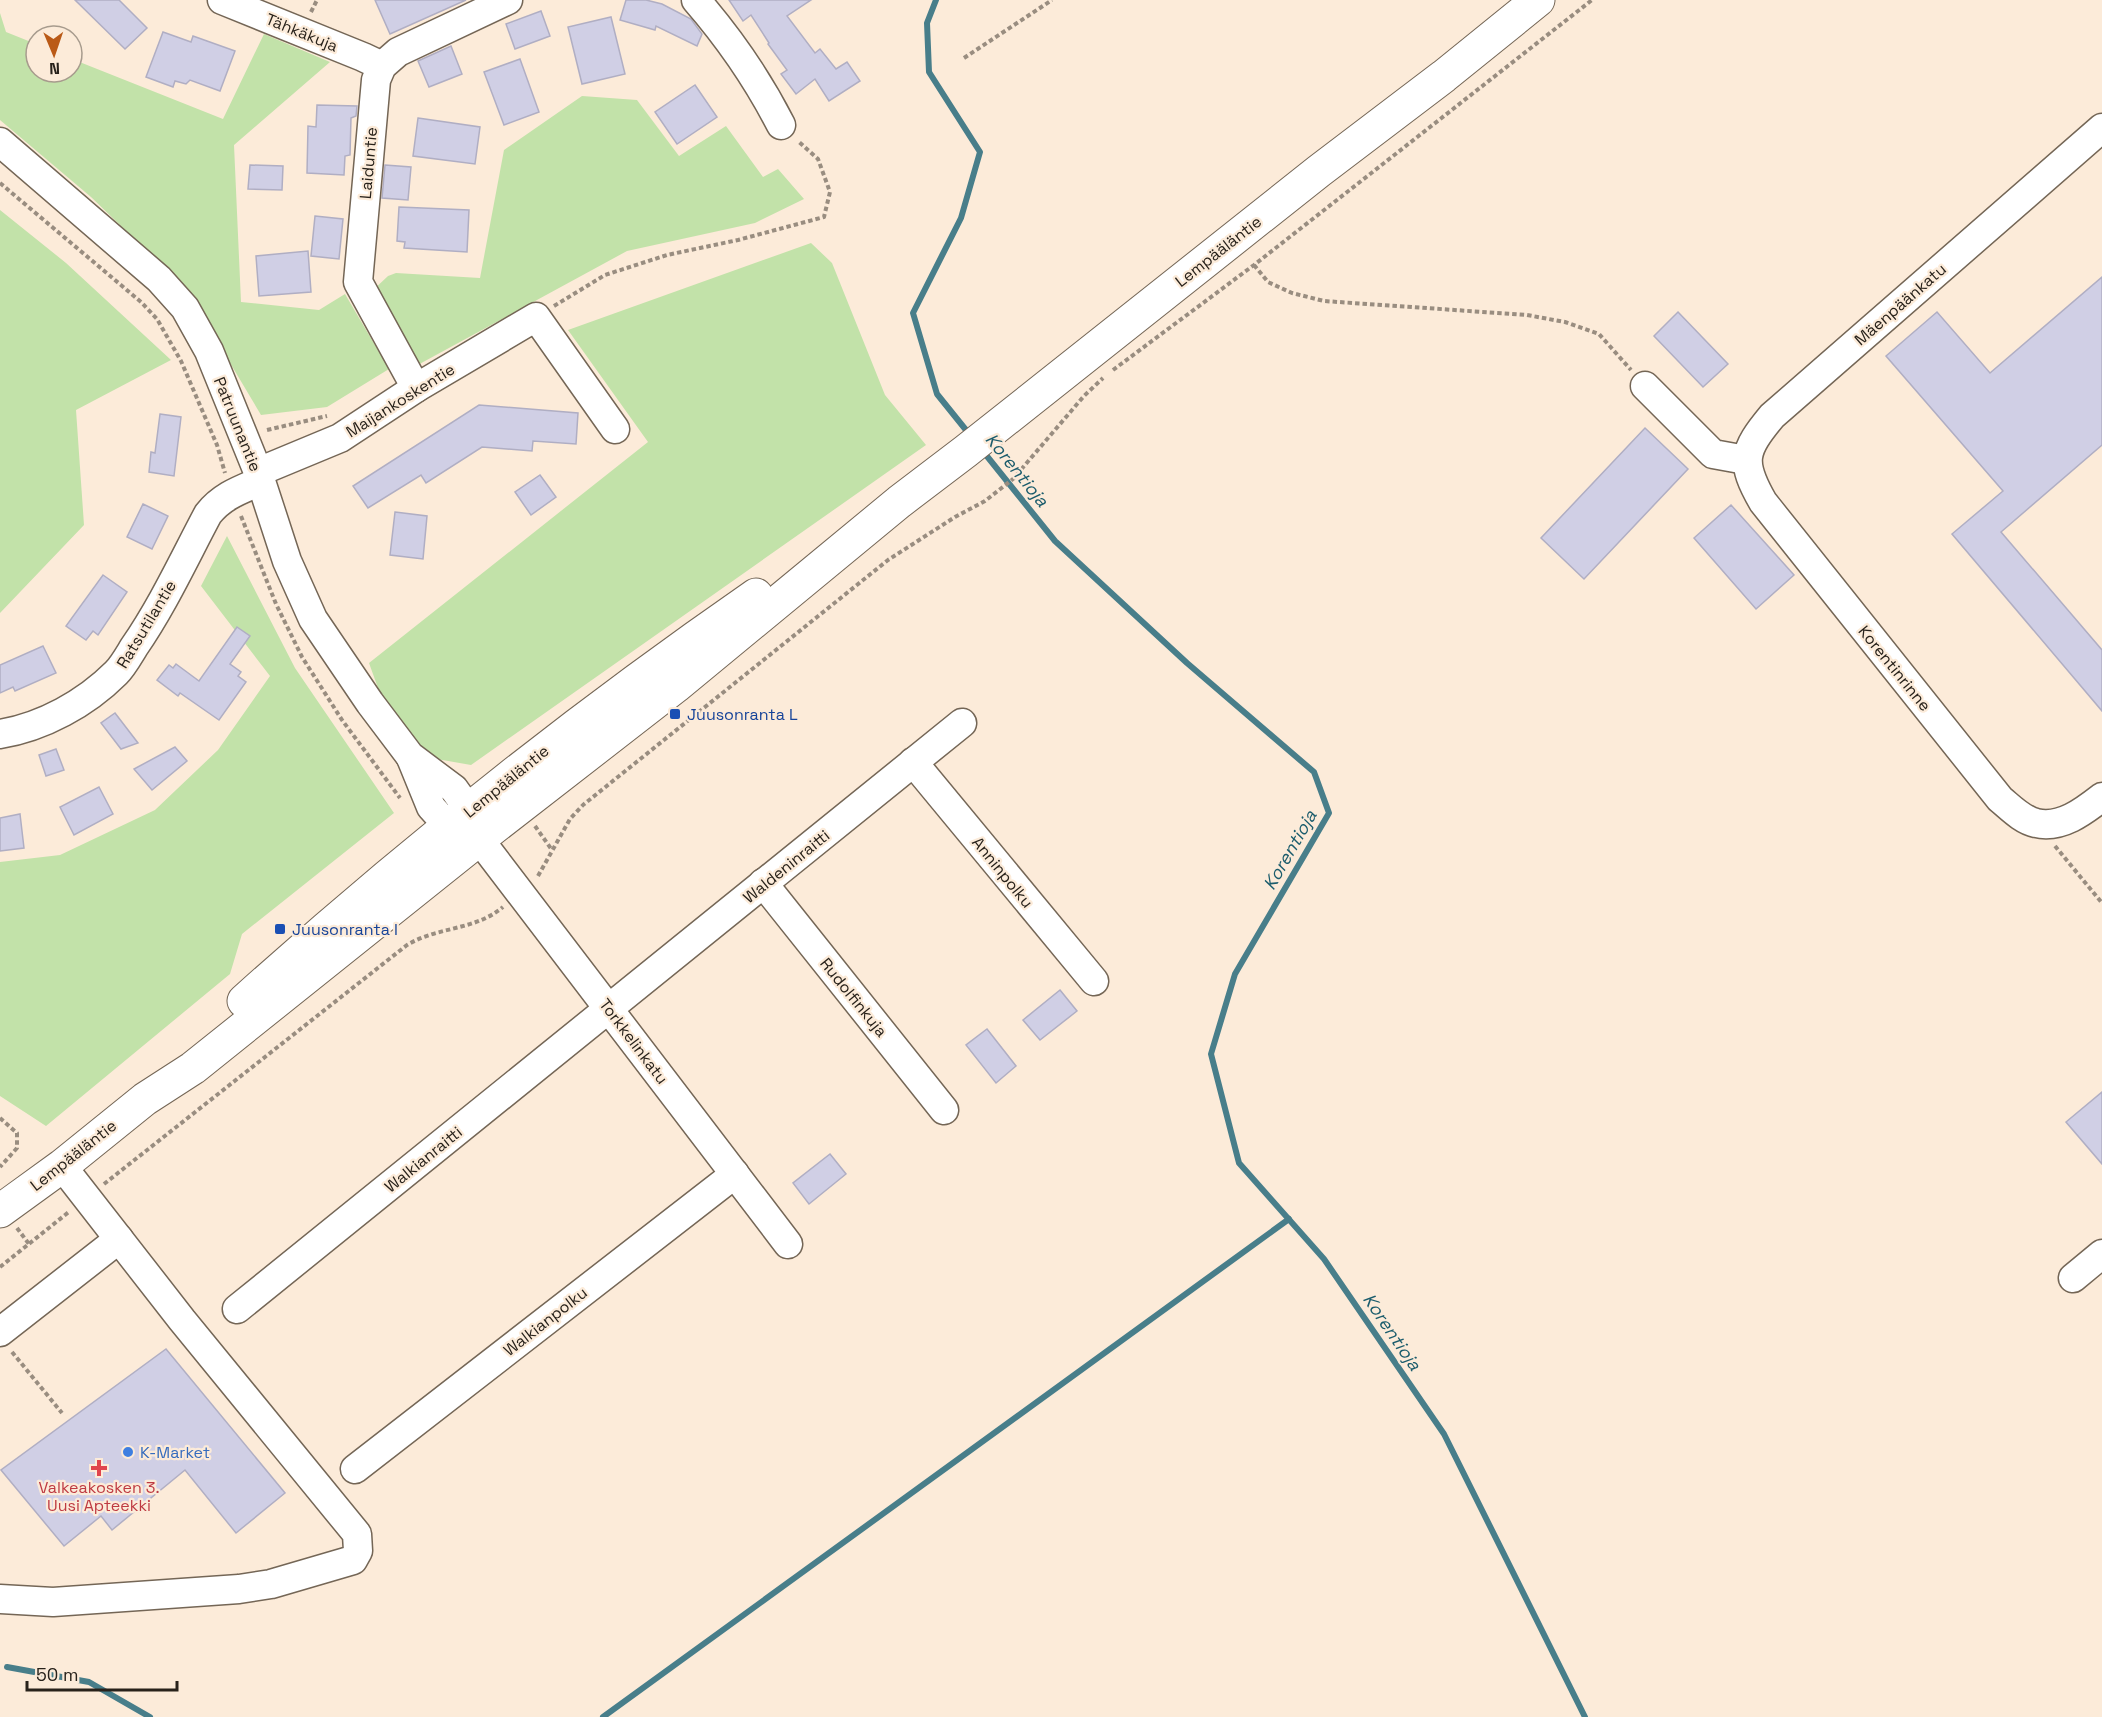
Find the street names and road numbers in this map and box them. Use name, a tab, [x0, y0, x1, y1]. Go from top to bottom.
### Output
street label: Tähkäkuja	[263, 8, 341, 56]
street label: Laiduntie	[355, 126, 382, 200]
street label: Lempääläntie	[1171, 211, 1266, 292]
street label: Mäenpäänkatu	[1850, 259, 1951, 350]
street label: Maijankoskentie	[342, 359, 459, 442]
street label: Patruunantie	[209, 374, 266, 475]
street label: Ratsutilantie	[112, 576, 181, 672]
street label: Korentinrinne	[1854, 621, 1936, 715]
street label: Lempääläntie	[459, 740, 553, 822]
street label: Waldeninraitti	[739, 825, 834, 908]
street label: Anninpolku	[967, 832, 1038, 912]
street label: Rudolfinkuja	[815, 953, 892, 1041]
street label: Torkkelinkatu	[595, 994, 673, 1088]
street label: Lempääläntie	[26, 1115, 121, 1196]
street label: Walkianraitti	[380, 1122, 466, 1197]
street label: Walkianpolku	[499, 1282, 592, 1361]

